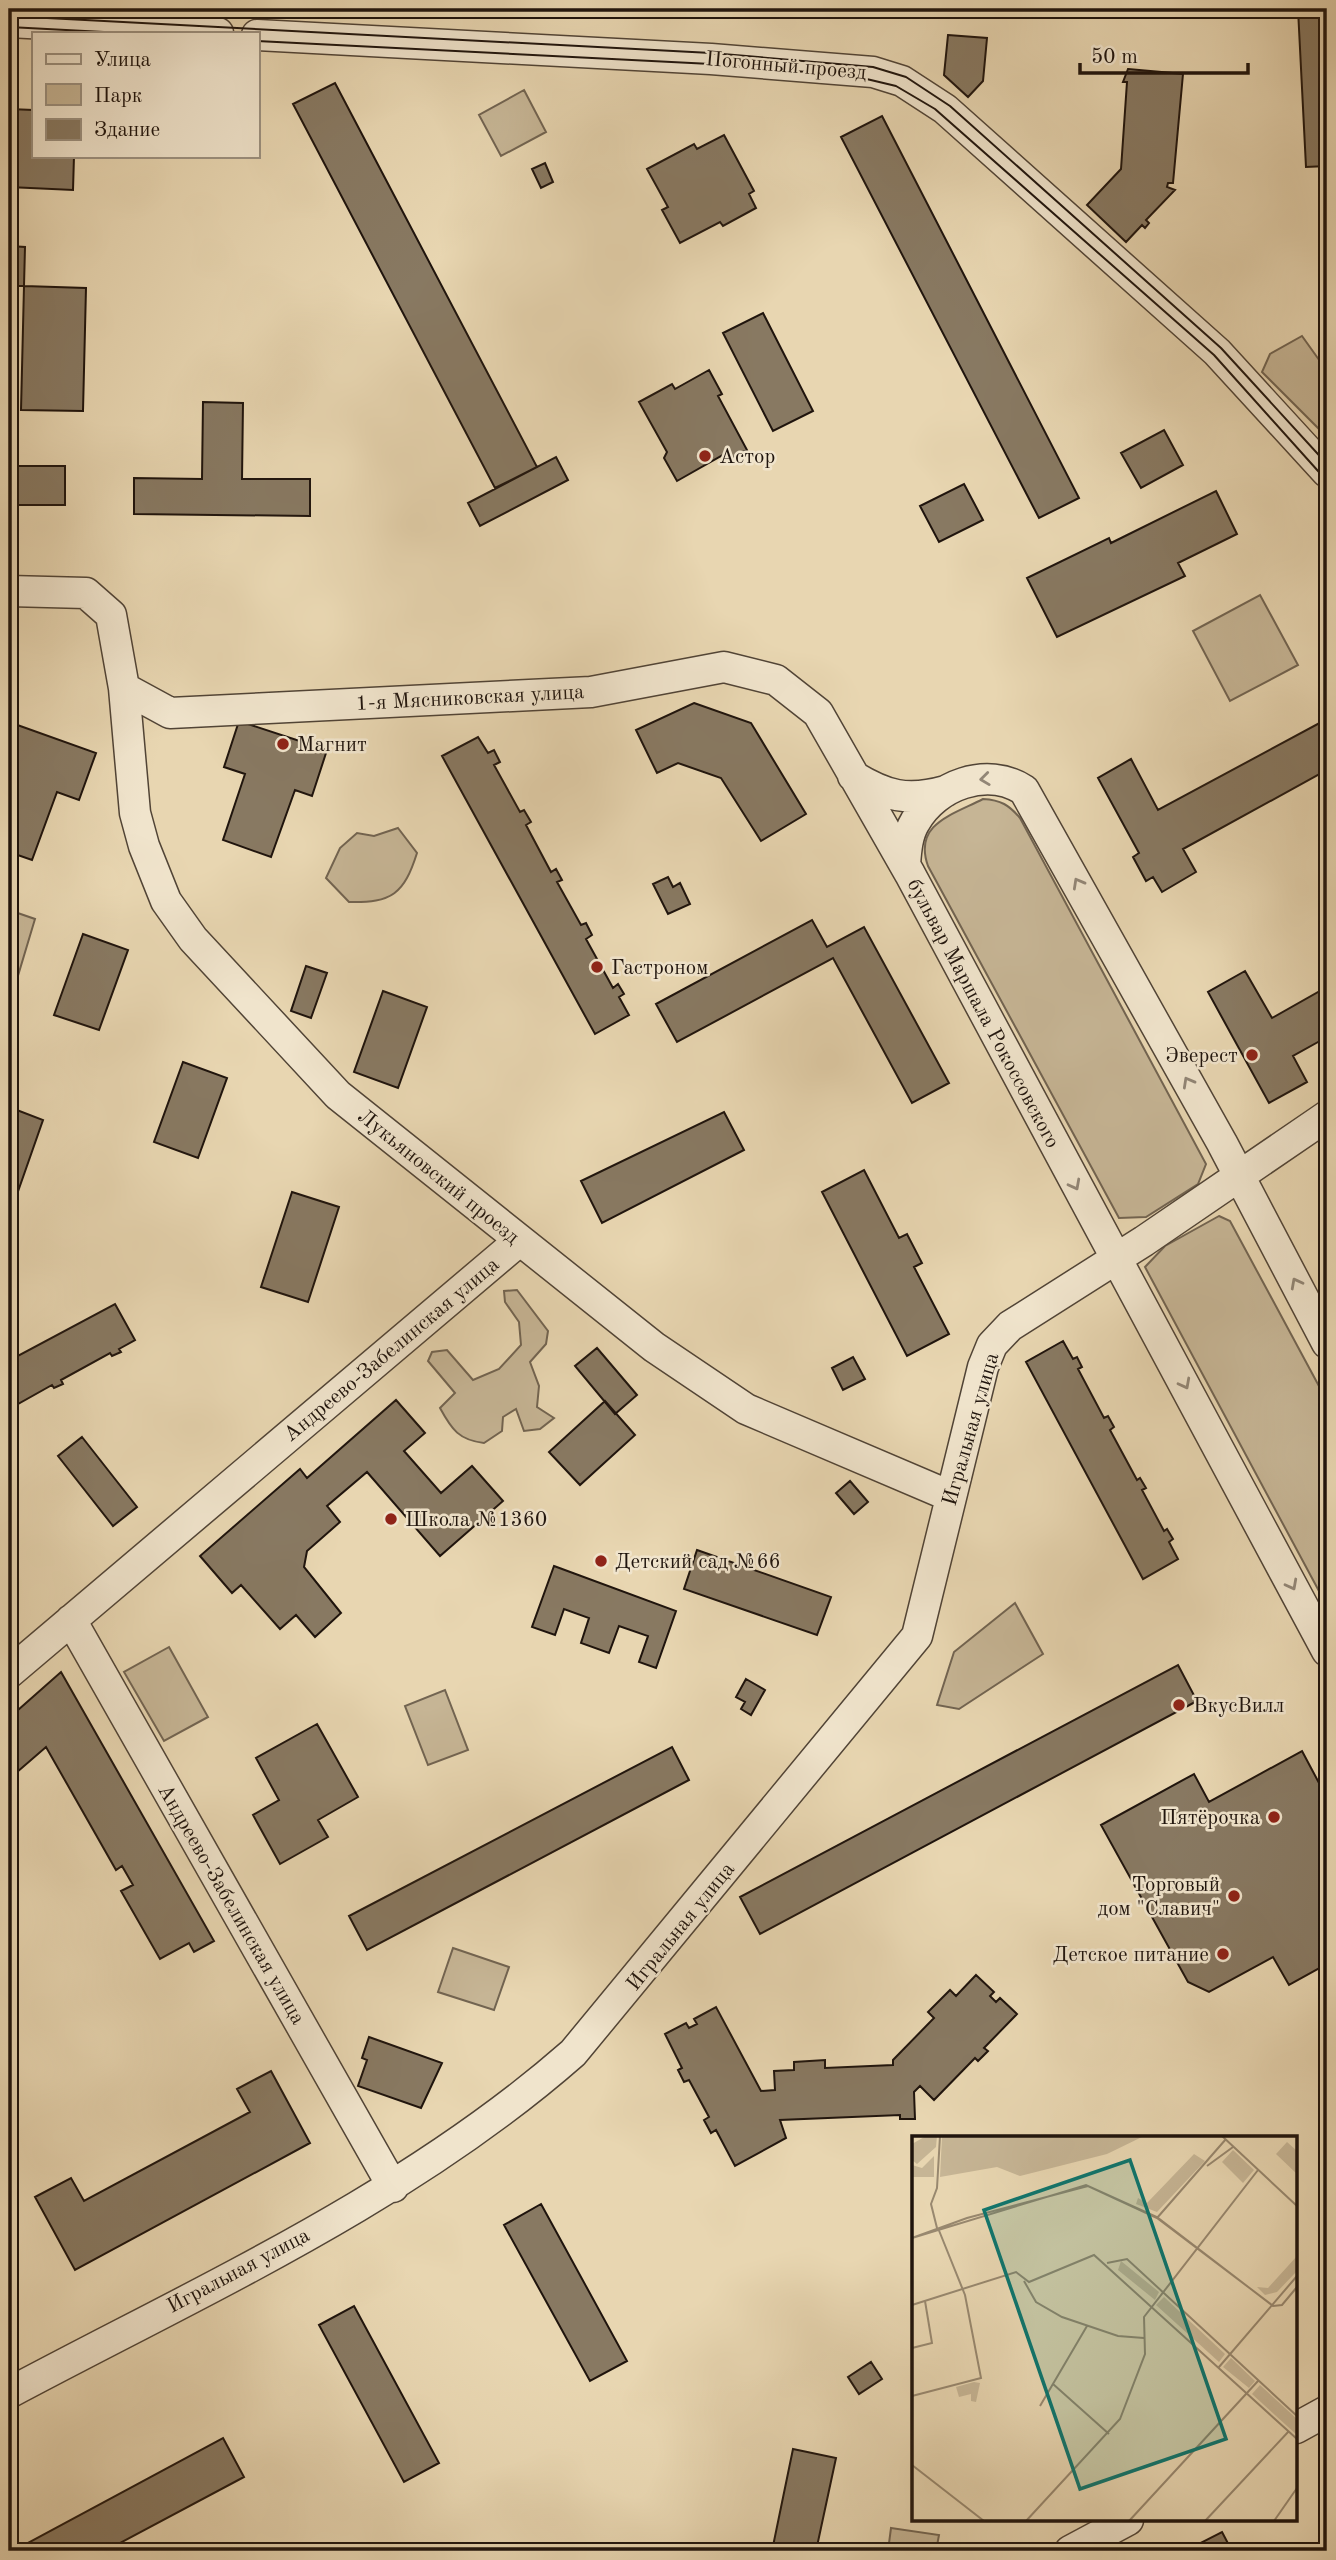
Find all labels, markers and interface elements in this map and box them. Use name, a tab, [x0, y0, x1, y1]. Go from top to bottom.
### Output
legend	[32, 32, 259, 158]
scale bar	[1080, 32, 1248, 76]
text: 50 m	[1091, 47, 1138, 68]
street label: Погонный проезд	[705, 49, 868, 84]
text: Улица	[94, 50, 151, 71]
text: Парк	[94, 86, 143, 107]
text: Здание	[94, 120, 160, 141]
place label: Астор	[719, 447, 775, 468]
marker: Астор	[697, 448, 713, 464]
street label: 1-я Мясниковская улица	[355, 682, 585, 715]
place label: Магнит	[297, 735, 367, 756]
marker: Магнит	[275, 736, 291, 752]
one-way arrow	[979, 772, 991, 787]
street label: бульвар Маршала Рокоссовского	[903, 875, 1063, 1152]
one-way arrow	[1073, 878, 1086, 891]
place label: Гастроном	[611, 958, 708, 979]
marker: Гастроном	[589, 959, 605, 975]
place label: Эверест	[1165, 1046, 1238, 1067]
marker: Эверест	[1244, 1047, 1260, 1063]
one-way arrow	[1183, 1077, 1196, 1090]
street label: Лукьяновский проезд	[353, 1106, 523, 1249]
one-way arrow	[1067, 1178, 1081, 1190]
street label: Андреево-Забелинская улица	[280, 1254, 504, 1446]
one-way arrow	[1290, 1278, 1304, 1290]
street label: Игральная улица	[940, 1350, 1003, 1508]
one-way arrow	[1176, 1377, 1190, 1389]
place label: Школа №1360	[405, 1510, 547, 1531]
marker: Школа №1360	[383, 1511, 399, 1527]
place label: Детский сад №66	[615, 1552, 781, 1573]
marker: Детский сад №66	[593, 1553, 609, 1569]
one-way arrow	[1284, 1578, 1297, 1590]
place label: ВкусВилл	[1193, 1696, 1284, 1717]
marker: ВкусВилл	[1171, 1697, 1187, 1713]
street label: Андреево-Забелинская улица	[153, 1781, 308, 2029]
place label: Пятёрочка	[1160, 1808, 1260, 1829]
marker: Пятёрочка	[1266, 1809, 1282, 1825]
street label: Игральная улица	[623, 1859, 739, 1995]
place label: Торговый дом "Славич"	[1098, 1875, 1220, 1920]
marker: Торговый дом "Славич"	[1226, 1888, 1242, 1904]
place label: Детское питание	[1053, 1945, 1209, 1966]
marker: Детское питание	[1215, 1946, 1231, 1962]
inset map	[912, 2136, 1298, 2522]
street label: Игральная улица	[164, 2225, 314, 2318]

